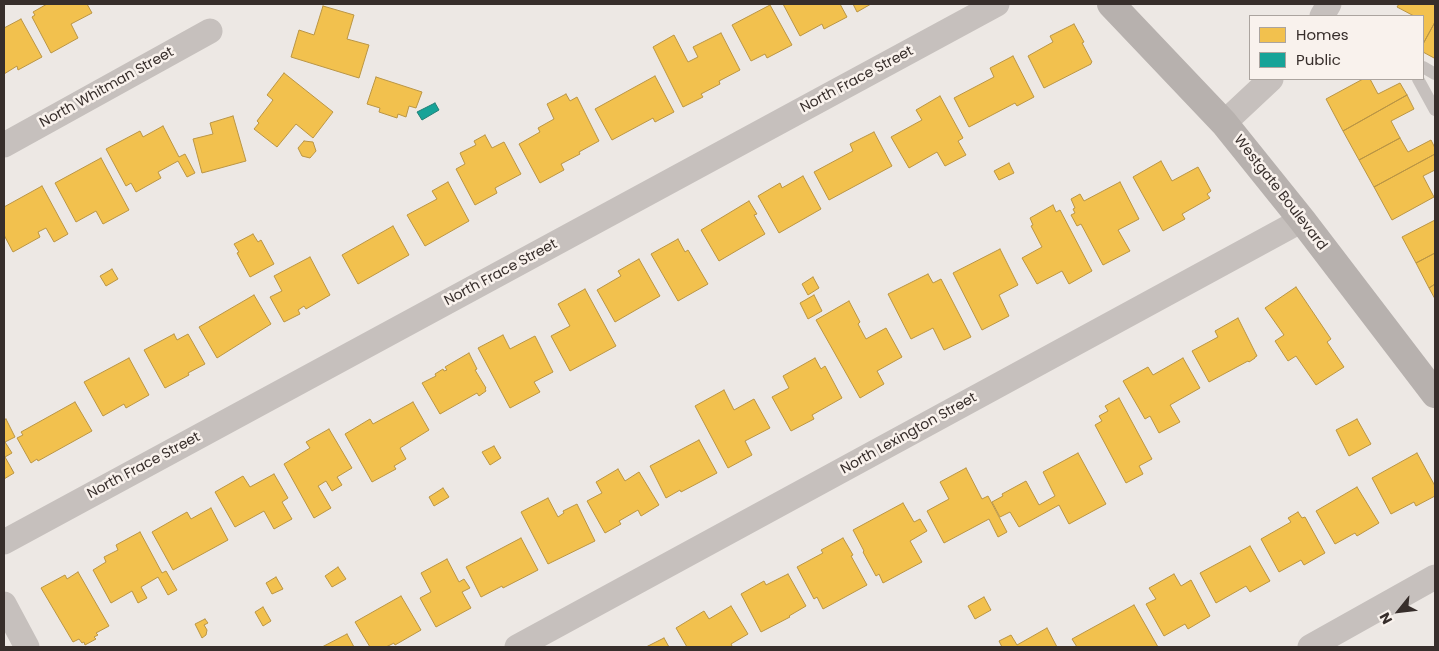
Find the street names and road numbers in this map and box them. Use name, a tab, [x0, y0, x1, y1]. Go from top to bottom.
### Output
street label: North Frace Street	[798, 43, 916, 117]
street label: North Whitman Street	[37, 44, 177, 132]
street label: Westgate Boulevard	[1230, 132, 1330, 254]
street label: North Frace Street	[442, 236, 560, 310]
street label: North Lexington Street	[838, 390, 980, 478]
street label: North Frace Street	[85, 429, 203, 503]

